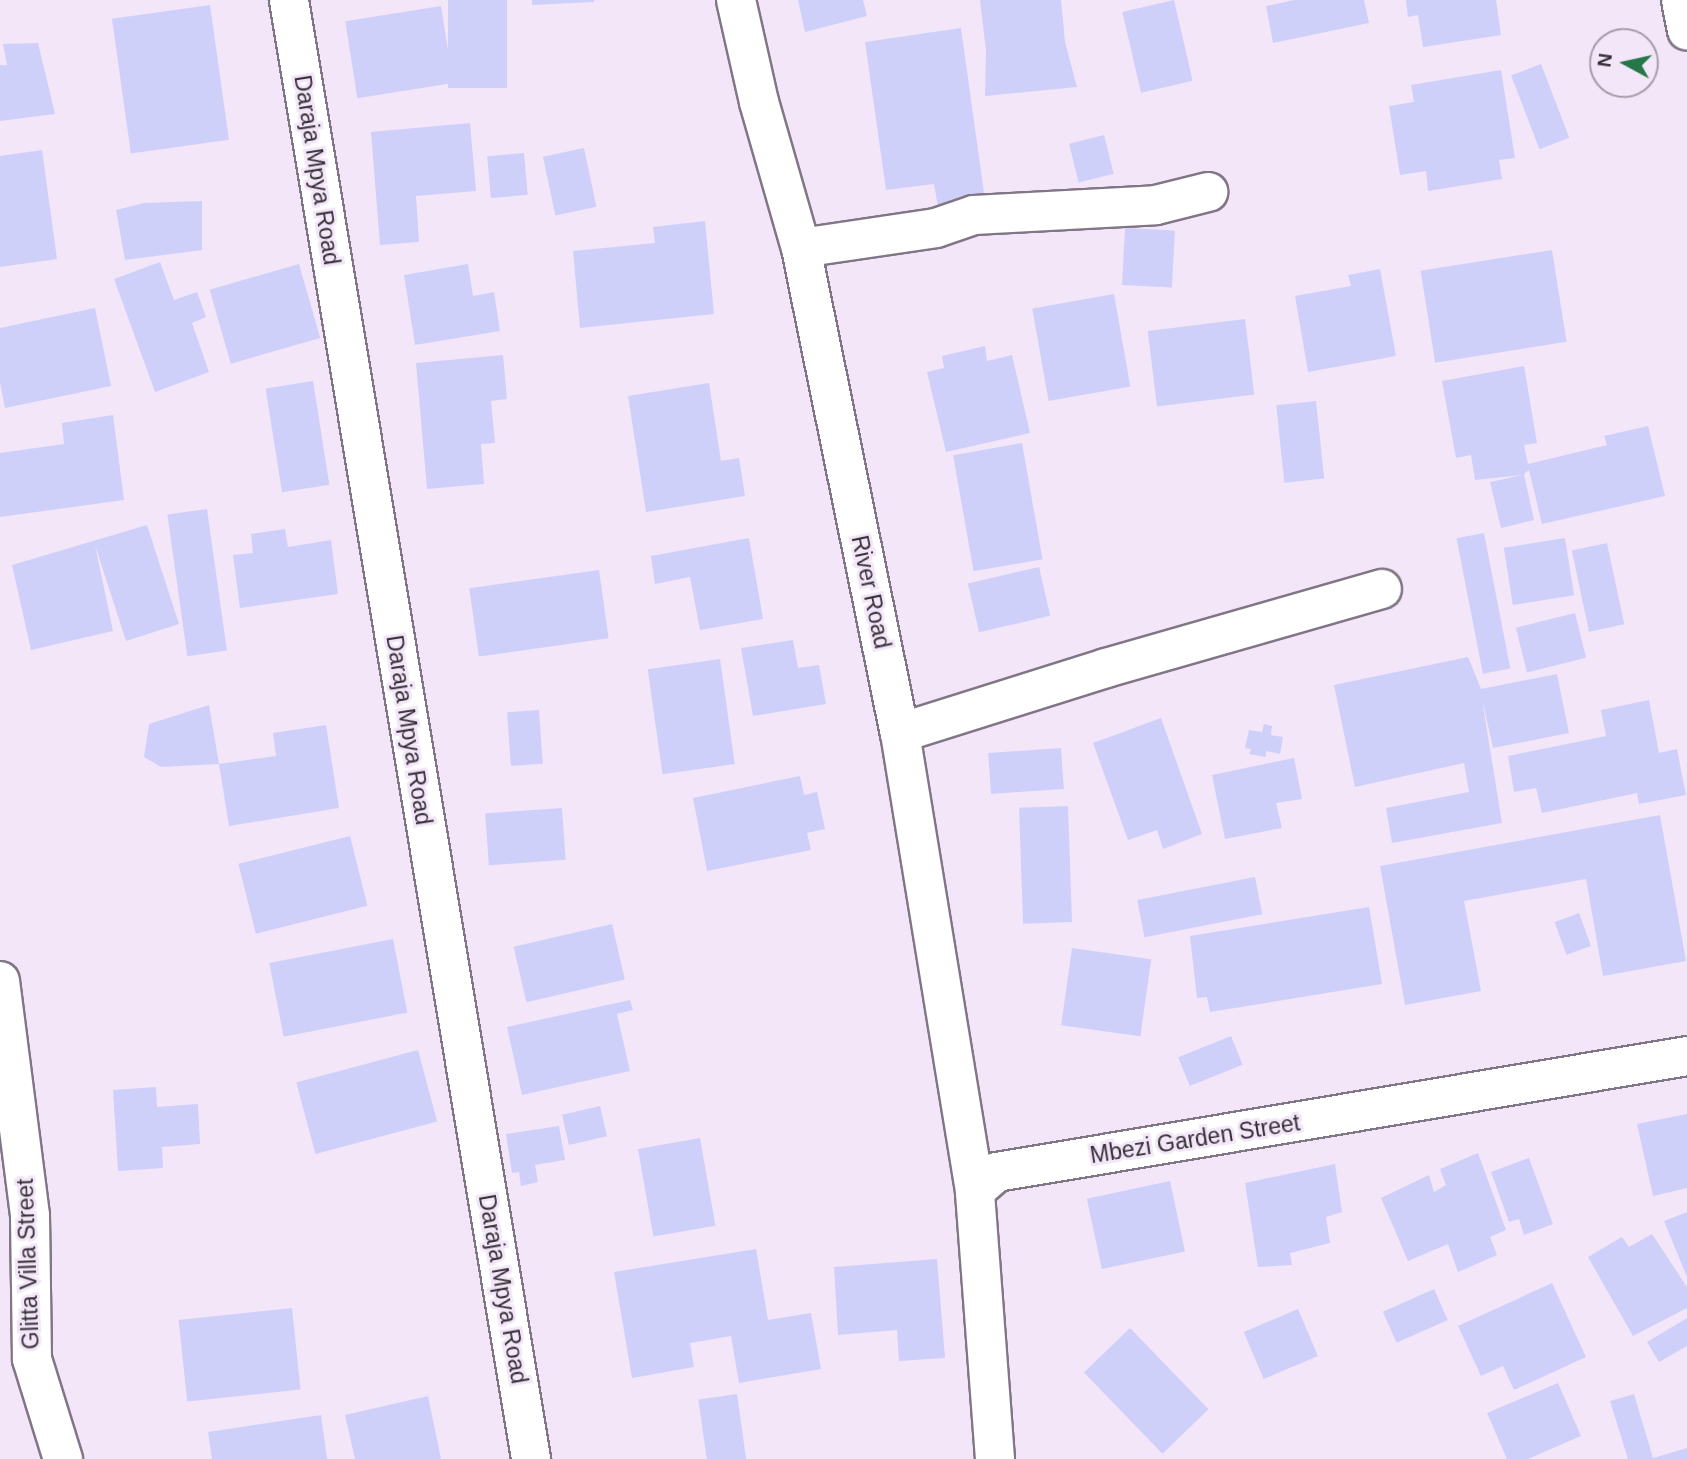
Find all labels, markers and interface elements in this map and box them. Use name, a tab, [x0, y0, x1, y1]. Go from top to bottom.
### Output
north arrow	[1589, 28, 1659, 98]
text: N	[1593, 52, 1616, 69]
street label: Daraja Mpya Road	[288, 73, 346, 267]
street label: River Road	[846, 533, 896, 651]
street label: Daraja Mpya Road	[380, 633, 438, 827]
street label: Mbezi Garden Street	[1088, 1109, 1302, 1169]
street label: Glitta Villa Street	[11, 1178, 45, 1350]
street label: Daraja Mpya Road	[473, 1192, 533, 1386]

